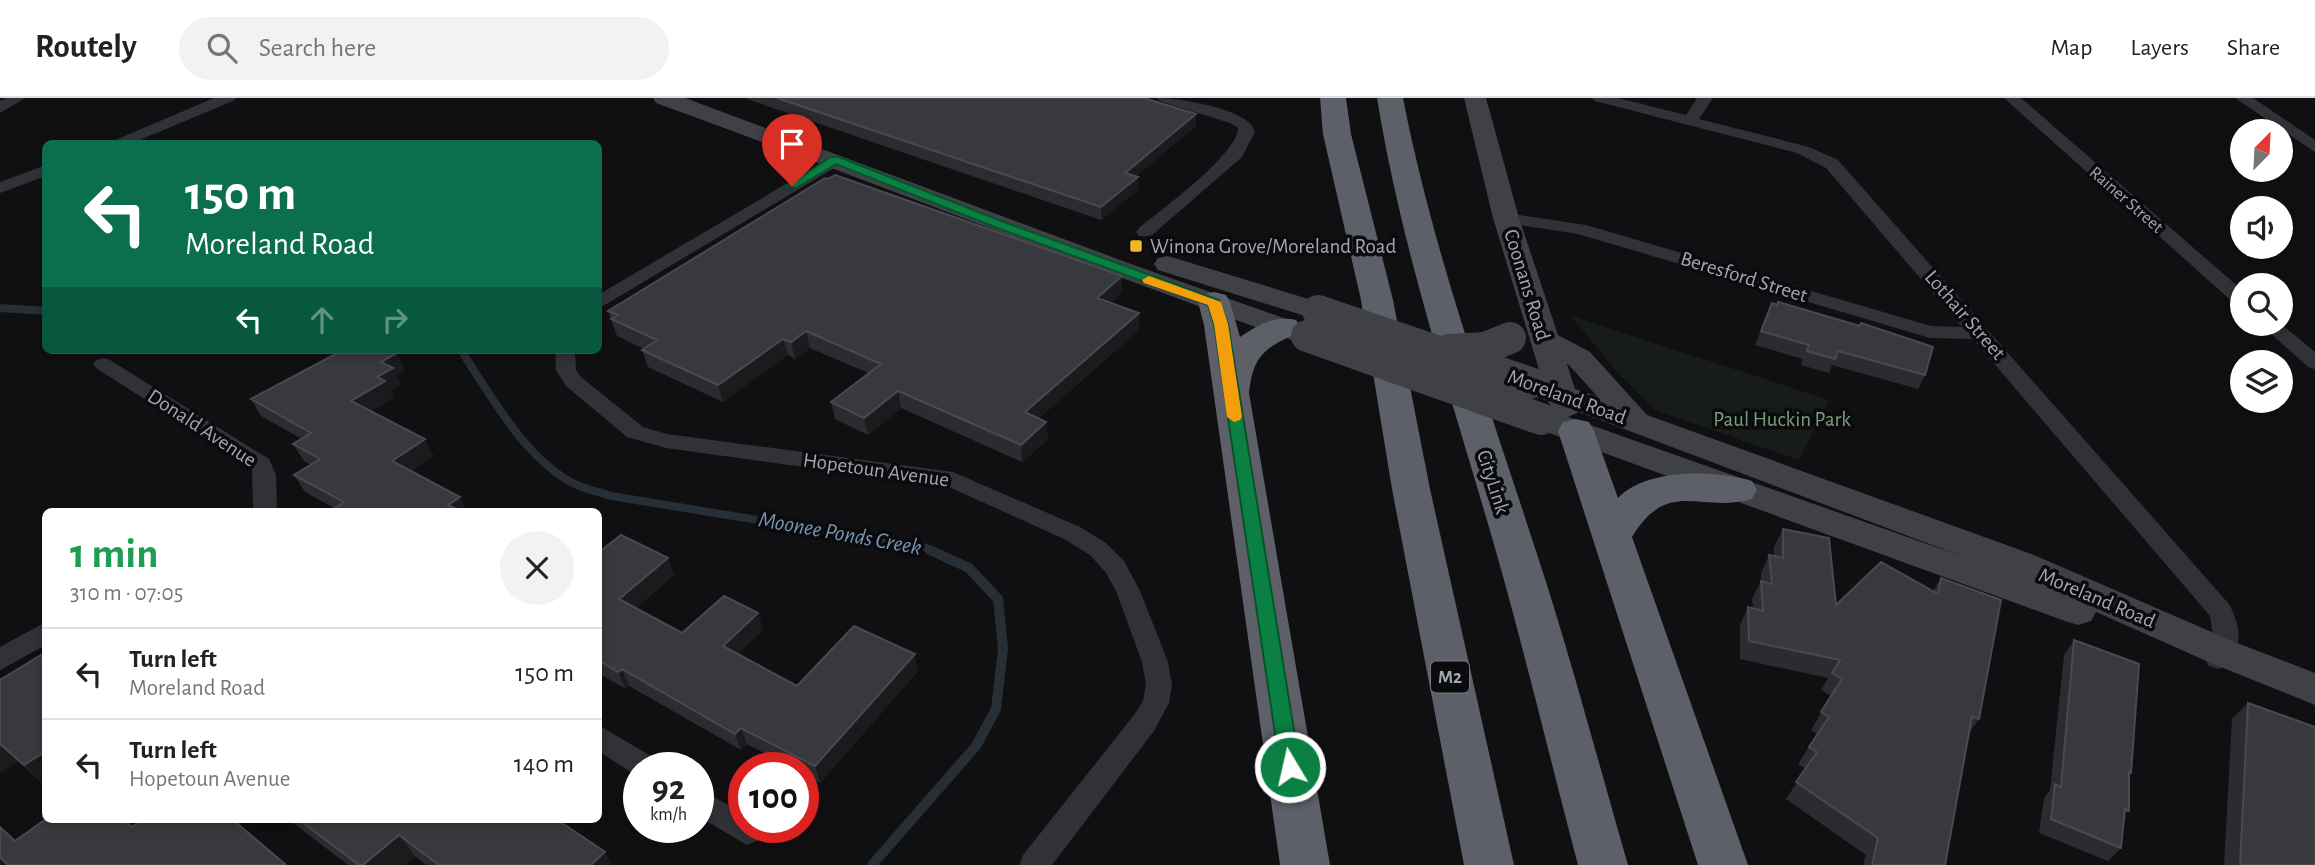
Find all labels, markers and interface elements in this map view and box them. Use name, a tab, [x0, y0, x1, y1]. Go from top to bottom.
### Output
search box	[179, 17, 669, 80]
icon: search	[203, 29, 241, 67]
text: Routely	[35, 31, 137, 64]
text: Search here	[259, 35, 376, 61]
text: Map	[2050, 36, 2092, 60]
text: Layers	[2130, 36, 2189, 60]
text: Share	[2227, 36, 2280, 60]
pin	[762, 114, 822, 186]
north arrow	[2230, 119, 2292, 182]
map controls	[2230, 119, 2293, 413]
icon: arrive	[773, 125, 811, 163]
street label: Rainer Street	[2086, 163, 2166, 237]
icon: left	[70, 168, 161, 259]
text: 150 m	[185, 170, 296, 219]
button: sound	[2230, 196, 2293, 259]
street label: Coonans Road	[1500, 227, 1554, 343]
text: Moreland Road	[185, 228, 374, 260]
place label: Winona Grove/Moreland Road	[1150, 236, 1396, 257]
marker: Winona Grove/Moreland Road	[1128, 238, 1144, 254]
street label: Beresford Street	[1678, 248, 1810, 306]
street label: Lothair Street	[1921, 266, 2009, 364]
button: search	[2230, 273, 2293, 336]
icon: left	[230, 301, 268, 339]
icon: ahead	[303, 301, 341, 339]
icon: right	[376, 301, 414, 339]
button: layers	[2230, 350, 2293, 413]
street label: Moreland Road	[1505, 366, 1629, 428]
street label: Donald Avenue	[144, 385, 260, 471]
park label: Paul Huckin Park	[1713, 409, 1851, 430]
street label: CityLink	[1473, 447, 1513, 517]
street label: Hopetoun Avenue	[802, 449, 950, 491]
water label: Moonee Ponds Creek	[757, 508, 924, 560]
button: close	[500, 531, 574, 605]
text: 1 min	[70, 533, 159, 575]
street label: Moreland Road	[2036, 564, 2158, 632]
text: 310 m · 07:05	[70, 582, 183, 605]
text: Turn left	[129, 646, 217, 672]
icon: left	[70, 655, 108, 693]
text: 150 m	[515, 660, 574, 686]
road number: M2	[1431, 662, 1469, 692]
text: Moreland Road	[129, 677, 265, 700]
position arrow	[1253, 730, 1327, 804]
text: Turn left	[129, 737, 217, 763]
icon: left	[70, 746, 108, 784]
text: 140 m	[514, 751, 574, 777]
speed limit sign: 100	[728, 752, 819, 843]
text: Hopetoun Avenue	[129, 768, 290, 791]
text: 92	[652, 771, 685, 806]
text: km/h	[650, 806, 687, 824]

